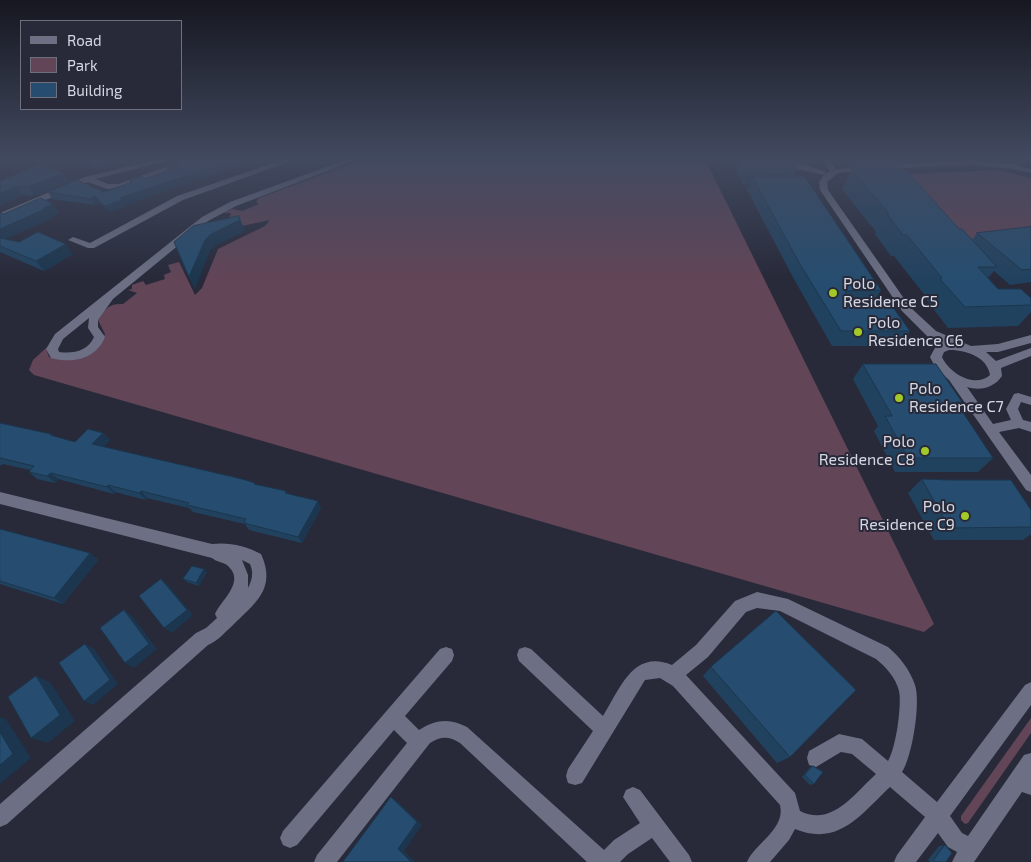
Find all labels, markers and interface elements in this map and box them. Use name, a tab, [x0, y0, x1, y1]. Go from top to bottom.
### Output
legend	[20, 20, 182, 110]
text: Road	[67, 31, 102, 49]
text: Park	[67, 56, 98, 74]
text: Building	[67, 81, 122, 99]
place label: Polo Residence C5	[843, 274, 938, 312]
marker: Polo Residence C5	[827, 287, 839, 299]
place label: Polo Residence C6	[868, 313, 964, 351]
marker: Polo Residence C6	[852, 326, 864, 338]
place label: Polo Residence C7	[909, 379, 1004, 417]
marker: Polo Residence C7	[893, 392, 905, 404]
place label: Polo Residence C8	[819, 432, 915, 470]
marker: Polo Residence C8	[919, 445, 931, 457]
place label: Polo Residence C9	[859, 497, 955, 535]
marker: Polo Residence C9	[959, 510, 971, 522]

